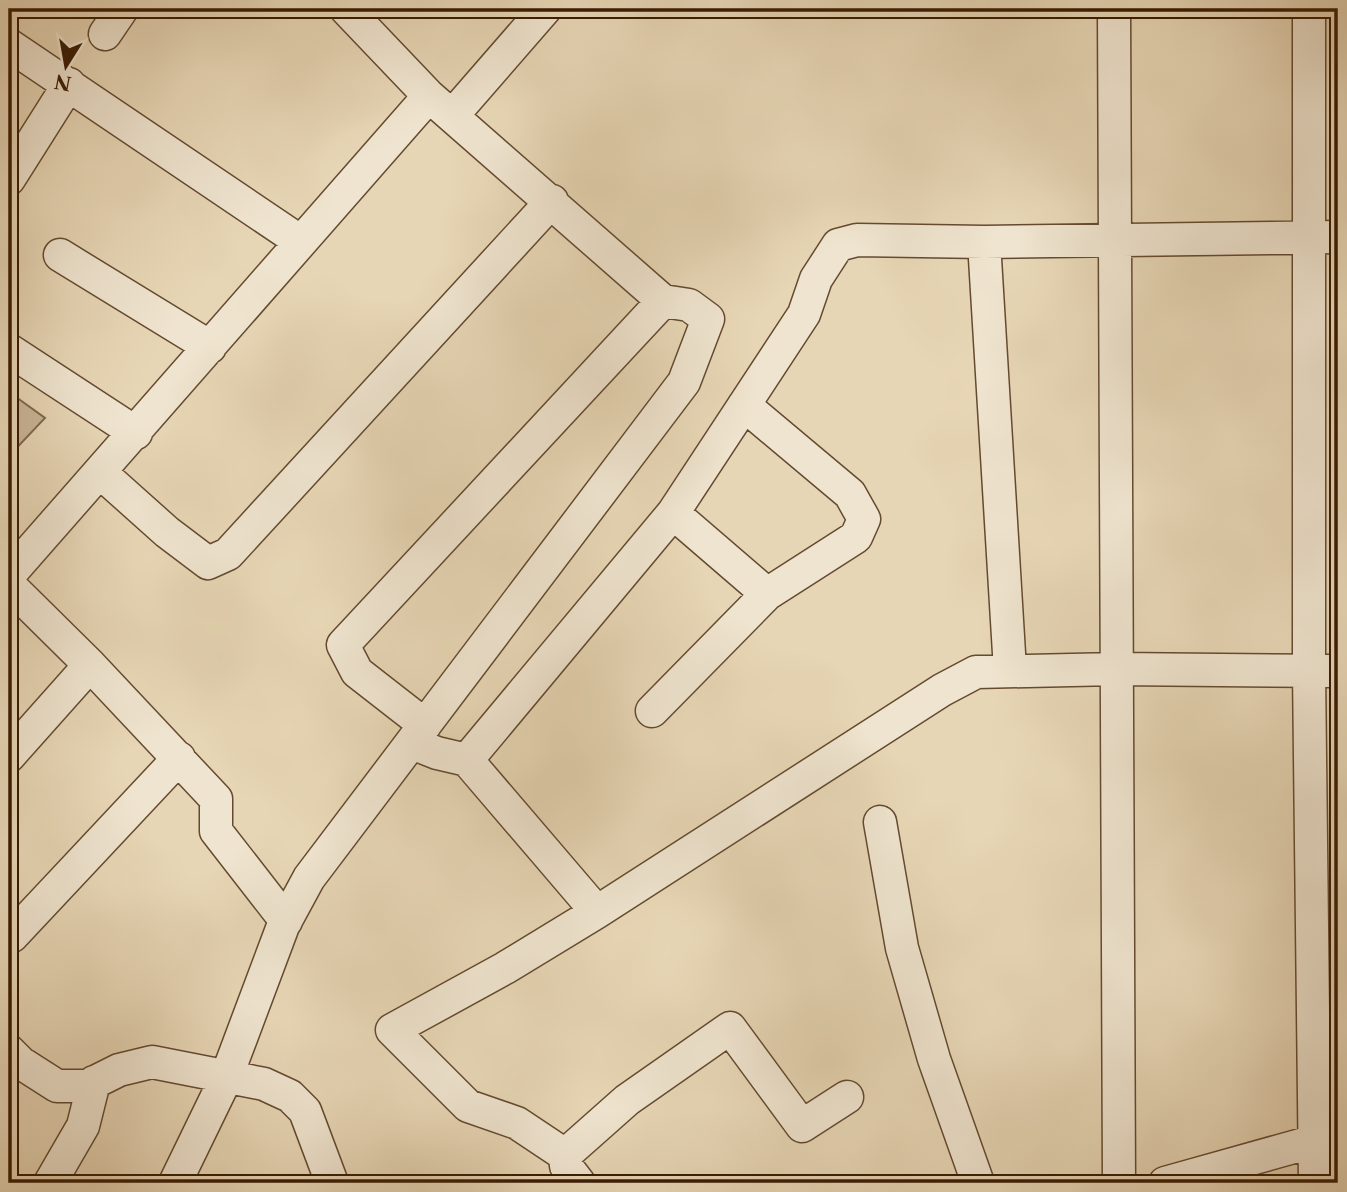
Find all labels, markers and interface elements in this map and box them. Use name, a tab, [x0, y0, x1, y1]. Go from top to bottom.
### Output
north arrow	[32, 32, 102, 102]
text: N	[53, 69, 73, 95]

